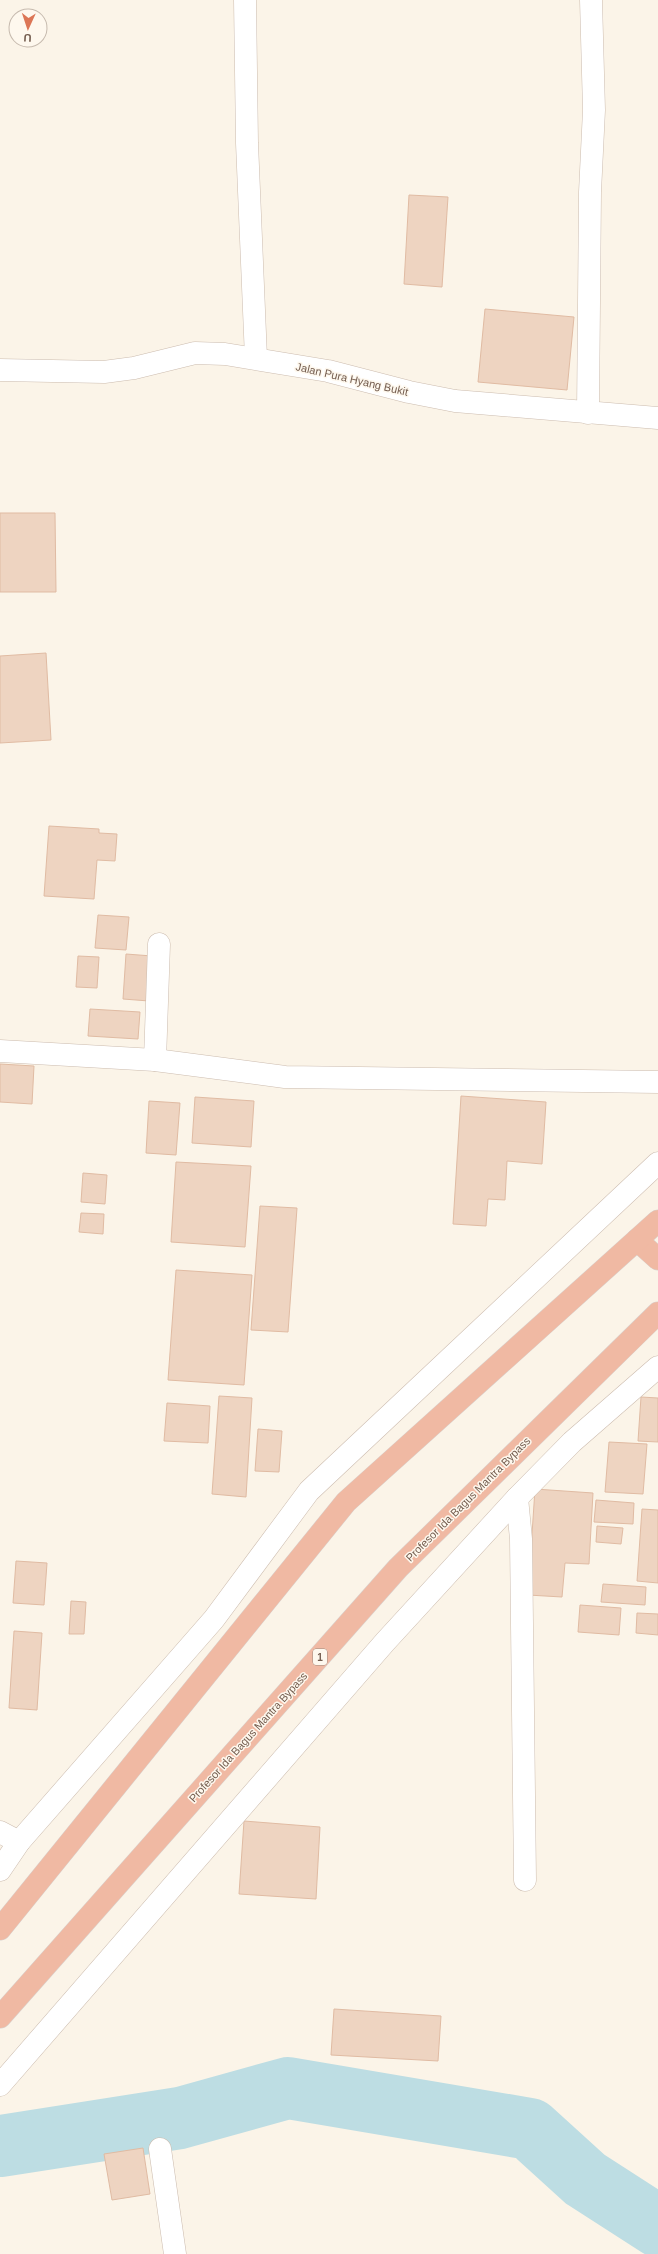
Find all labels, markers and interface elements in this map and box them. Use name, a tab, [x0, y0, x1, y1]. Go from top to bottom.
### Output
north arrow	[8, 8, 48, 48]
text: U	[23, 32, 32, 44]
street label: Jalan Pura Hyang Bukit	[295, 360, 409, 398]
street label: Profesor Ida Bagus Mantra Bypass	[403, 1434, 533, 1564]
road number: 1	[313, 1649, 327, 1665]
street label: Profesor Ida Bagus Mantra Bypass	[186, 1669, 310, 1804]

